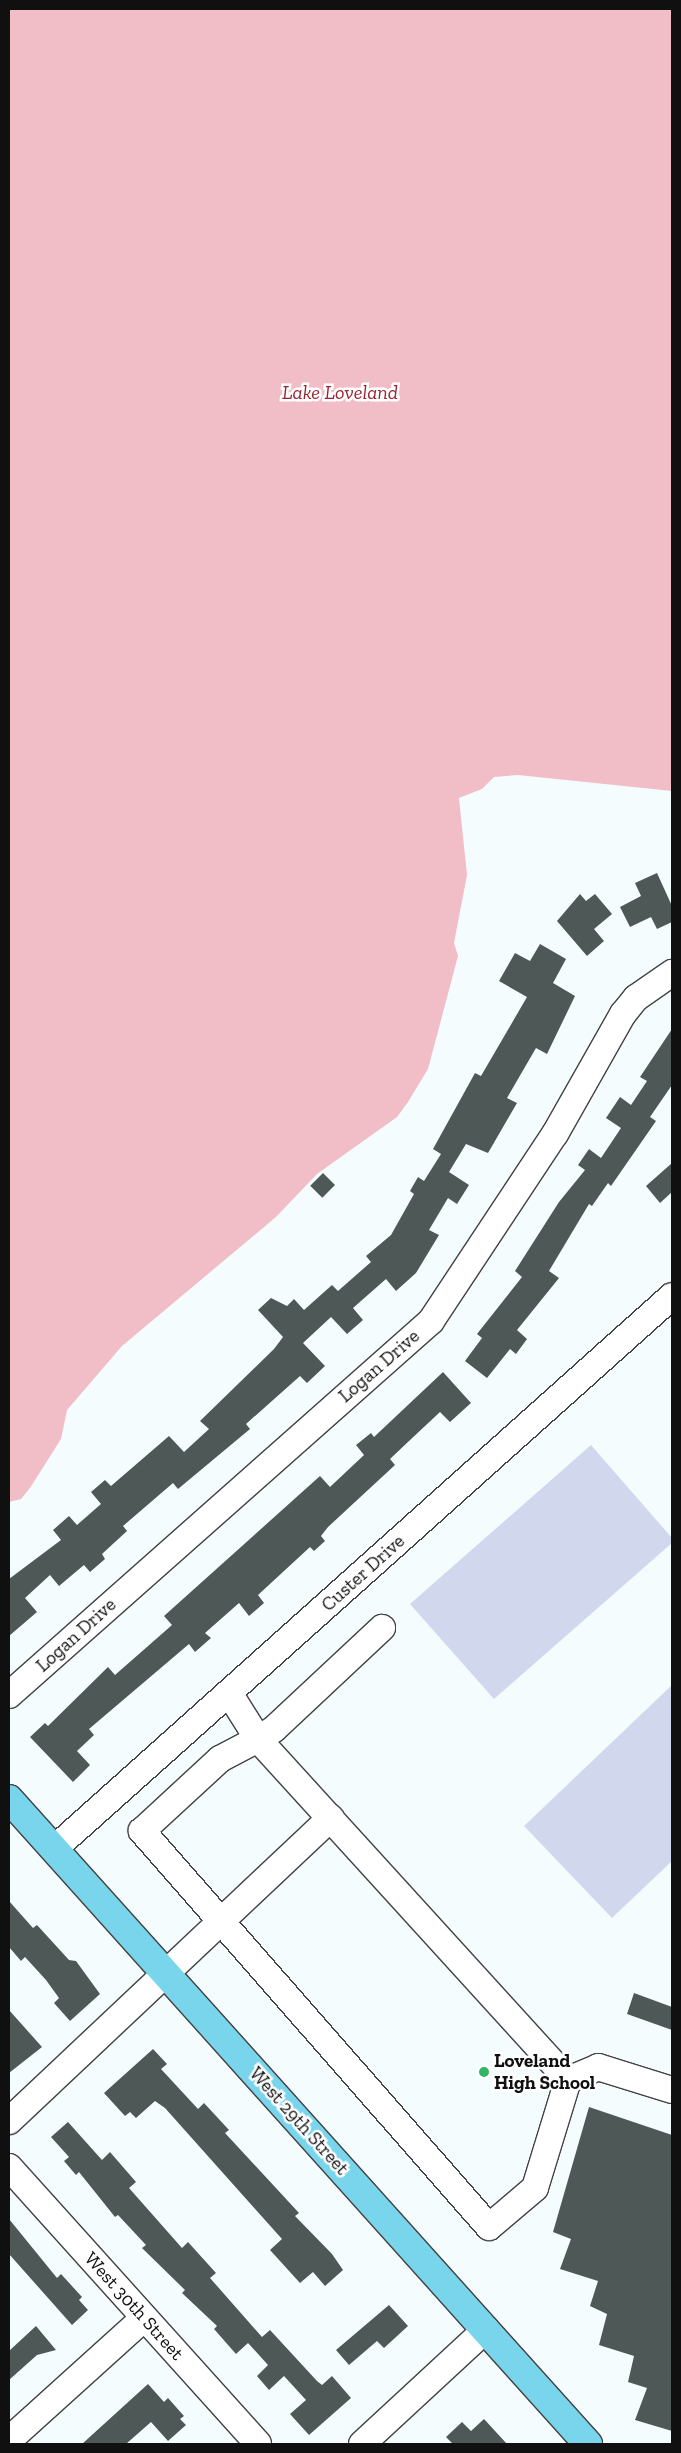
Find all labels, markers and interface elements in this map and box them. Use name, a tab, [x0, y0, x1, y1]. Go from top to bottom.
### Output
water label: Lake Loveland	[282, 380, 398, 404]
street label: Logan Drive	[334, 1325, 424, 1407]
street label: Custer Drive	[317, 1530, 409, 1616]
street label: Logan Drive	[31, 1593, 121, 1677]
place label: Loveland High School	[494, 2050, 595, 2094]
street label: West 29th Street	[245, 2062, 353, 2180]
marker: Loveland High School	[478, 2066, 490, 2078]
street label: West 30th Street	[79, 2247, 189, 2365]

